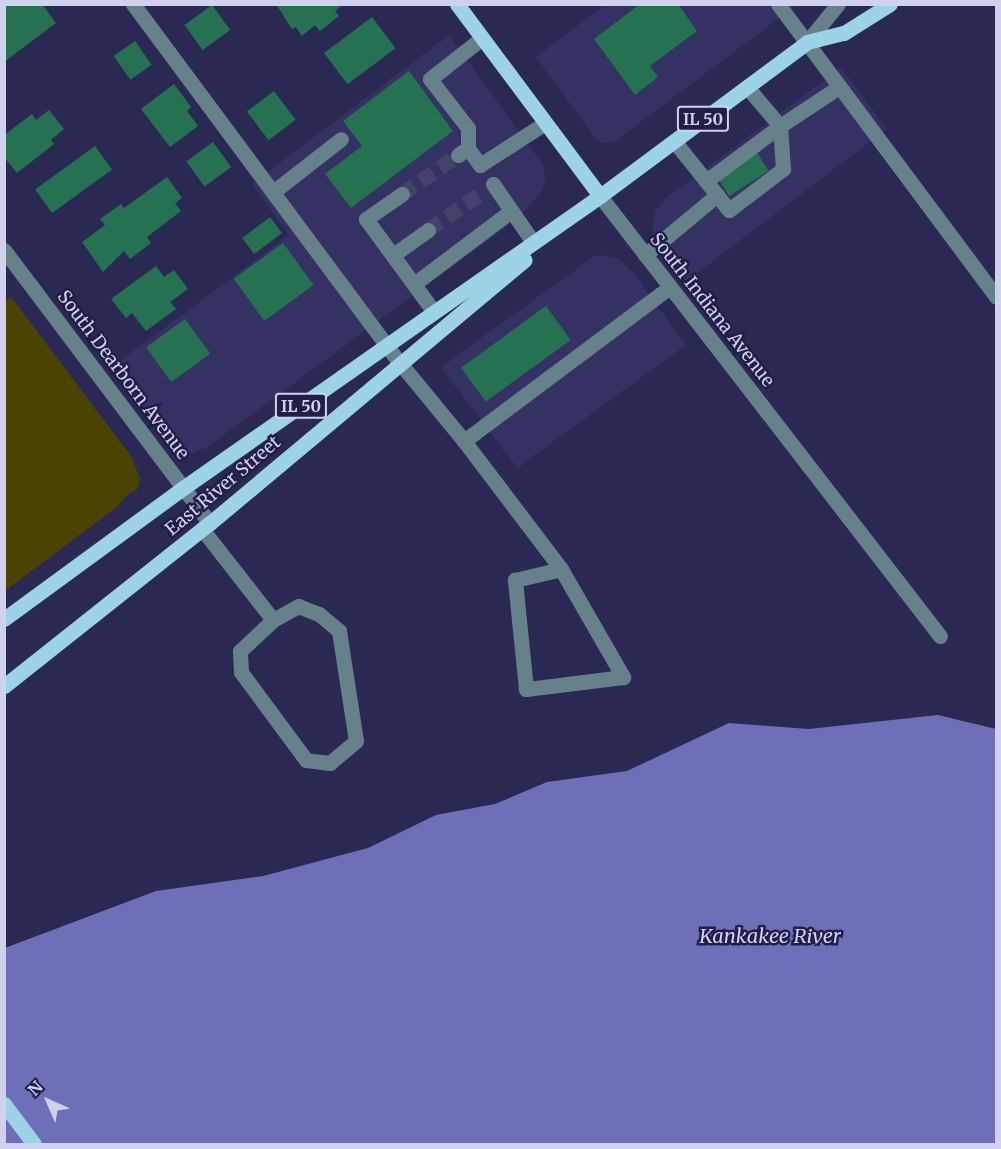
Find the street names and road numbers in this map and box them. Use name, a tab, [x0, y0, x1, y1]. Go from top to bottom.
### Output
road number: IL 50	[676, 106, 730, 132]
street label: South Indiana Avenue	[645, 229, 779, 391]
street label: South Dearborn Avenue	[53, 286, 193, 464]
road number: IL 50	[274, 393, 328, 419]
street label: East River Street	[161, 432, 285, 540]

